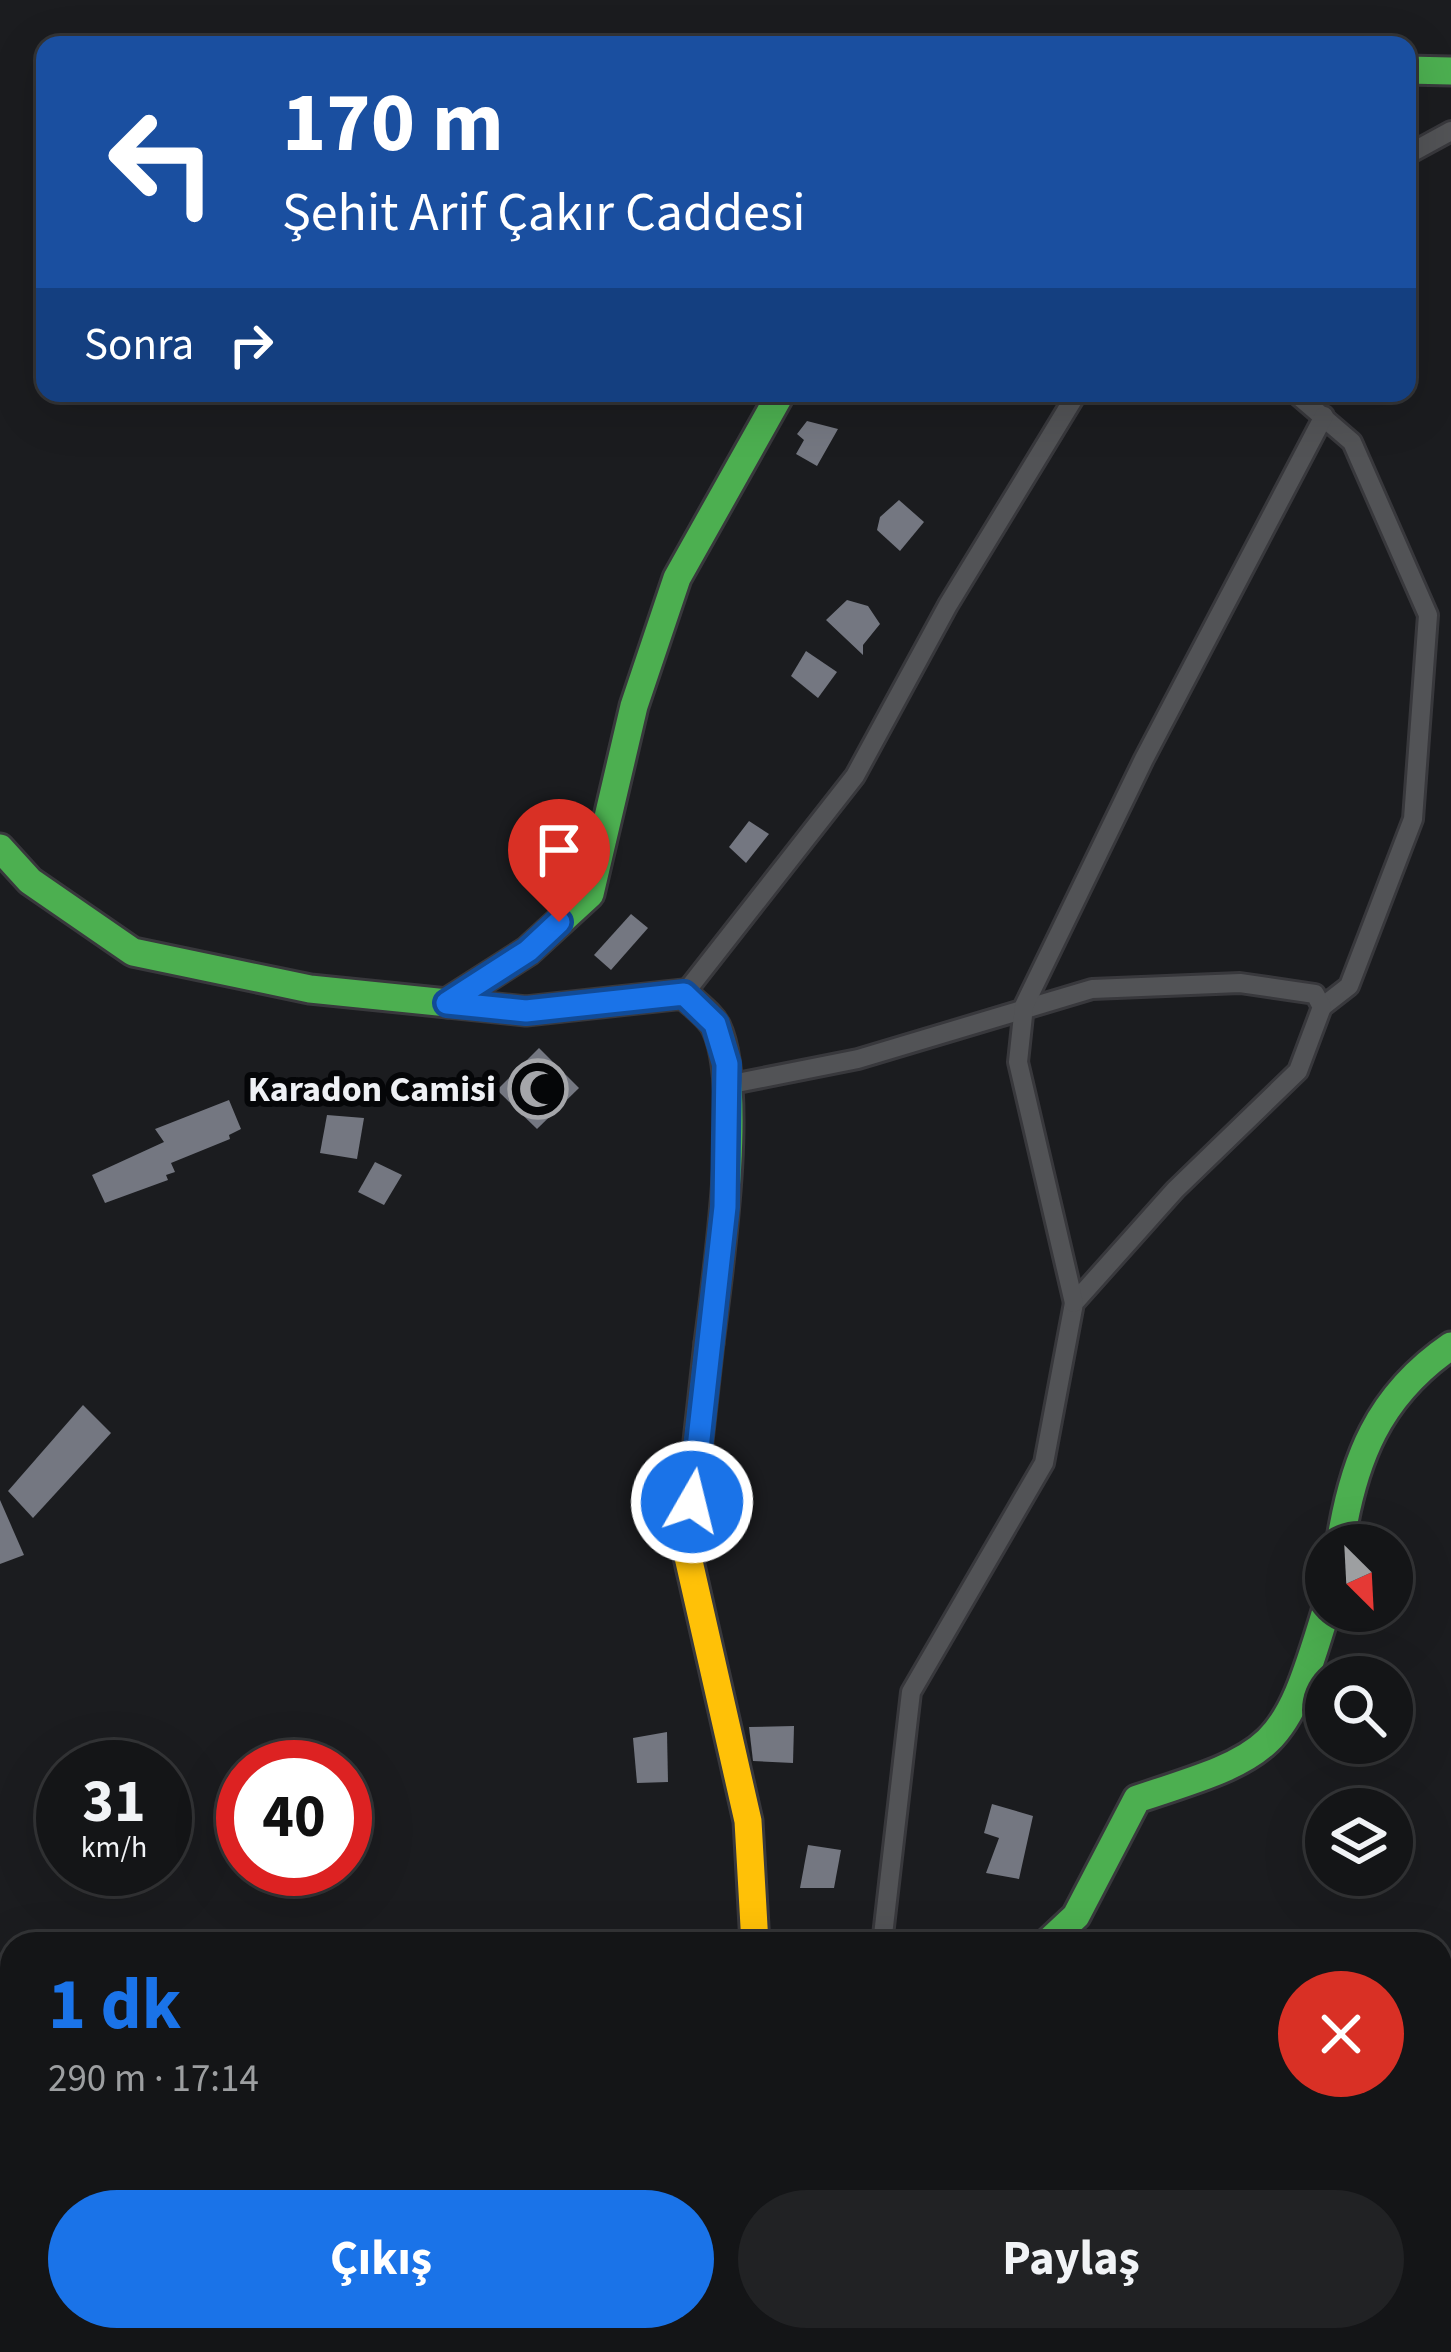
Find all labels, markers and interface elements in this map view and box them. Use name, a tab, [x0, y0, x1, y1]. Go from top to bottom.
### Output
text: 170 m	[282, 64, 504, 184]
icon: left	[84, 84, 240, 240]
text: Şehit Arif Çakır Caddesi	[282, 175, 806, 252]
icon: right	[218, 312, 284, 378]
text: Sonra	[84, 313, 194, 377]
pin	[508, 799, 610, 922]
icon: arrive	[526, 817, 592, 883]
mosque icon: Karadon Camisi	[507, 1058, 569, 1120]
place label: Karadon Camisi	[248, 1064, 496, 1115]
position arrow	[629, 1439, 755, 1565]
north arrow	[1305, 1524, 1413, 1632]
map controls	[1305, 1524, 1413, 1896]
button: search	[1305, 1656, 1413, 1764]
speed limit sign: 40	[216, 1740, 372, 1896]
text: 31	[82, 1760, 146, 1845]
button: layers	[1305, 1788, 1413, 1896]
text: km/h	[81, 1826, 147, 1869]
text: 1 dk	[48, 1954, 181, 2057]
button: close	[1278, 1971, 1404, 2097]
text: 290 m · 17:14	[48, 2051, 259, 2107]
button: Çıkış	[48, 2190, 714, 2328]
button: Paylaş	[738, 2190, 1404, 2328]

